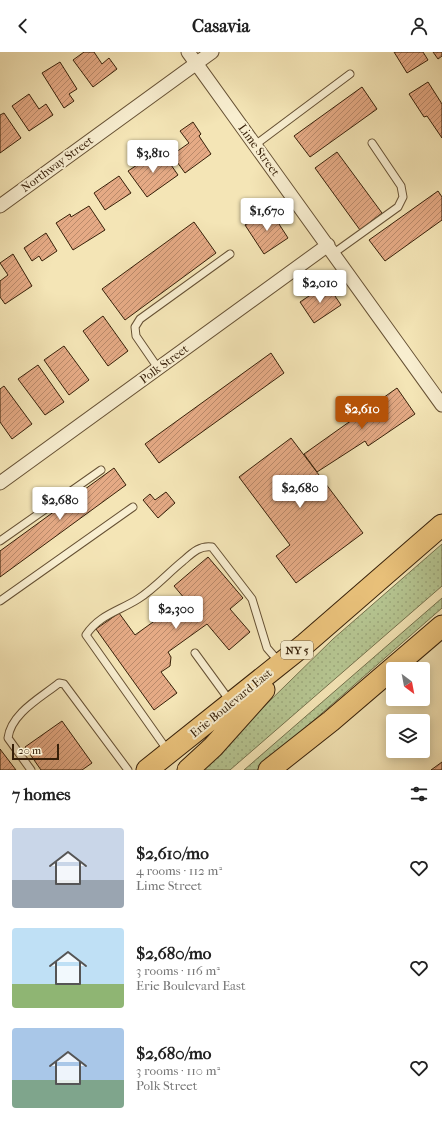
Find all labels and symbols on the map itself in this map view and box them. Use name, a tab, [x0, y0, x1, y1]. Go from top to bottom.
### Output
street label: Lime Street	[235, 121, 283, 179]
street label: Northway Street	[18, 133, 96, 195]
pin: $3,810	[120, 140, 186, 174]
pin: $1,670	[234, 198, 300, 232]
pin: $2,010	[287, 270, 353, 304]
street label: Polk Street	[137, 341, 192, 386]
pin: $2,610	[329, 396, 395, 430]
pin: $2,680	[267, 475, 333, 509]
pin: $2,680	[27, 487, 93, 521]
pin: $2,300	[143, 596, 209, 630]
road number: NY 5	[281, 641, 313, 659]
north arrow	[386, 662, 430, 706]
street label: Erie Boulevard East	[187, 665, 275, 740]
scale bar	[12, 742, 59, 761]

